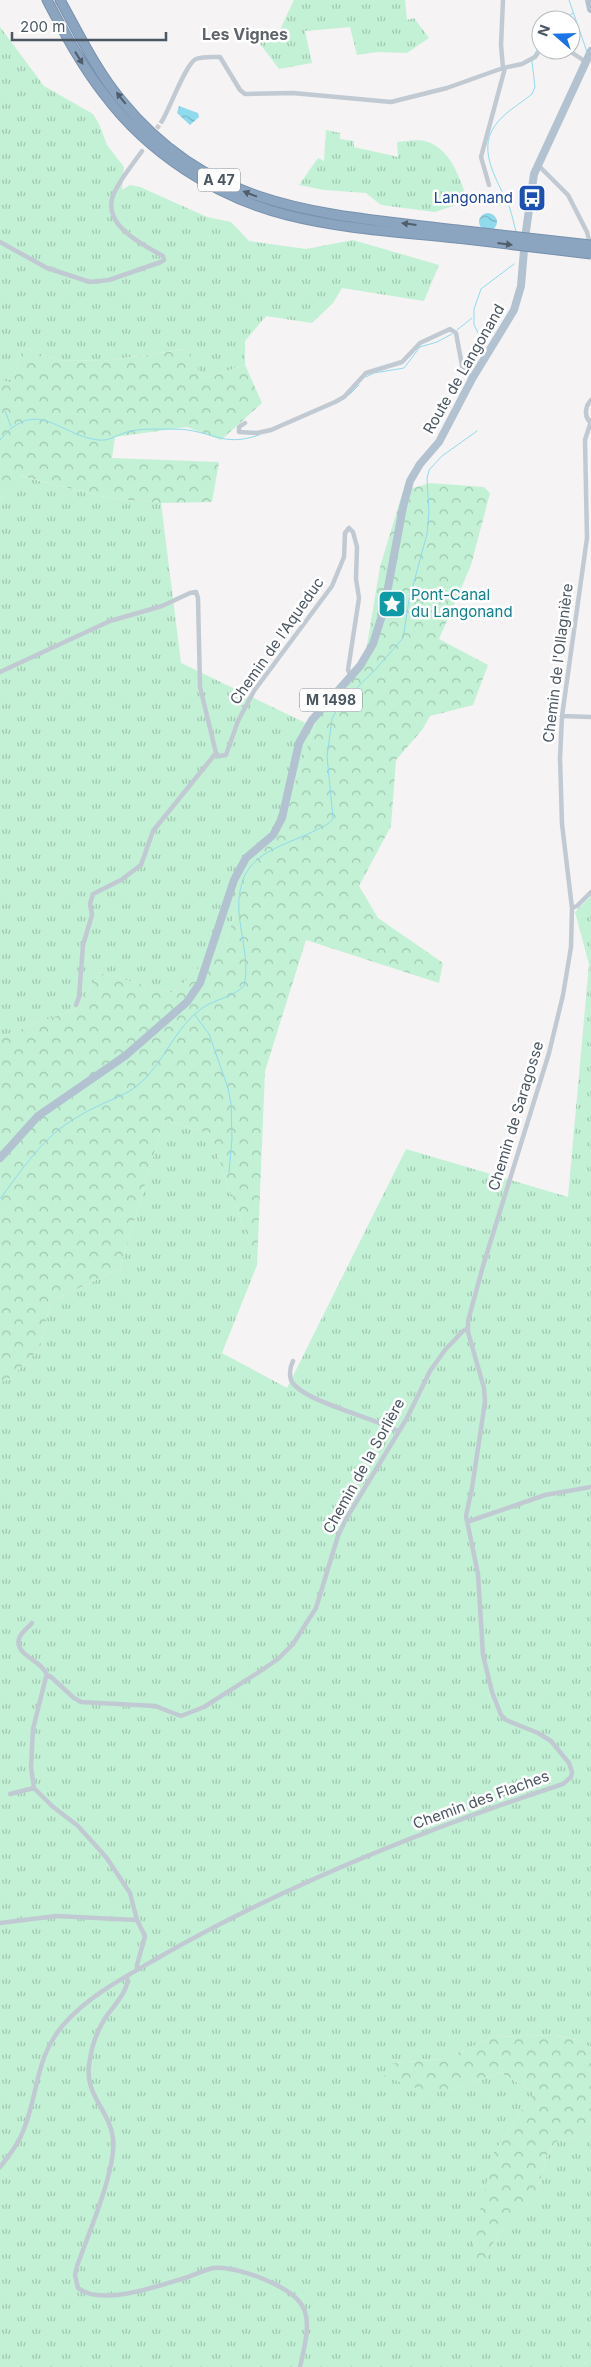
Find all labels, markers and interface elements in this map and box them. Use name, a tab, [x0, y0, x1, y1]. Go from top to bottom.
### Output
scale bar	[12, 10, 166, 42]
north arrow	[531, 10, 581, 60]
text: 200 m	[20, 17, 65, 36]
text: N	[534, 22, 553, 38]
district label: Les Vignes	[202, 24, 288, 44]
one-way arrow	[74, 51, 84, 64]
one-way arrow	[115, 92, 126, 105]
road number: A 47	[198, 168, 240, 192]
bus stop icon: Langonand	[517, 183, 547, 213]
place label: Langonand	[434, 188, 513, 207]
one-way arrow	[243, 189, 257, 197]
one-way arrow	[400, 220, 416, 228]
one-way arrow	[497, 240, 513, 248]
street label: Route de Langonand	[419, 301, 508, 437]
street label: Chemin de l'Aqueduc	[225, 573, 328, 708]
street label: Chemin de l'Ollagnière	[538, 582, 577, 744]
place label: Pont-Canal du Langonand	[411, 585, 513, 621]
place icon: Pont-Canal du Langonand	[377, 589, 407, 619]
road number: M 1498	[300, 688, 362, 712]
street label: Chemin de Saragosse	[484, 1039, 547, 1193]
street label: Chemin de la Sorlière	[319, 1395, 409, 1537]
street label: Chemin des Flaches	[410, 1766, 552, 1833]

